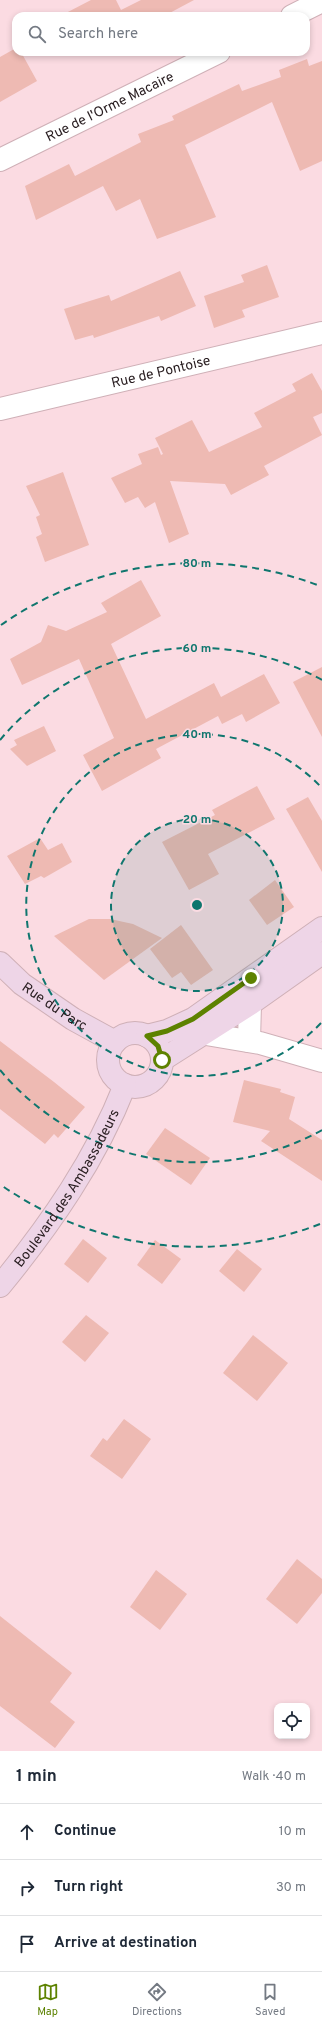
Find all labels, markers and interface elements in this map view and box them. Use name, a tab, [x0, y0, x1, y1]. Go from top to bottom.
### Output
search box	[12, 12, 310, 56]
icon: search	[26, 23, 48, 45]
text: Search here	[58, 25, 138, 44]
street label: Rue de l'Orme Macaire	[43, 69, 177, 146]
street label: Rue de Pontoise	[110, 353, 212, 392]
text: 80 m	[183, 556, 211, 572]
text: 60 m	[183, 641, 211, 657]
text: 40 m	[182, 727, 212, 743]
text: 20 m	[183, 812, 211, 828]
centre of rings	[190, 898, 204, 912]
route end	[242, 969, 260, 987]
street label: Rue du Parc	[18, 979, 90, 1035]
route start	[153, 1051, 171, 1069]
street label: Boulevard des Ambassadeurs	[11, 1107, 124, 1271]
map controls	[274, 1703, 310, 1739]
button: locate	[274, 1703, 310, 1739]
text: 1 min	[16, 1766, 57, 1788]
text: Walk · 40 m	[242, 1769, 306, 1785]
icon: ahead	[16, 1821, 38, 1843]
text: Continue	[54, 1822, 116, 1841]
text: 10 m	[279, 1824, 306, 1840]
icon: right	[16, 1877, 38, 1899]
text: Turn right	[54, 1878, 123, 1897]
text: 30 m	[276, 1880, 306, 1896]
icon: arrive	[16, 1933, 38, 1955]
text: Arrive at destination	[54, 1934, 197, 1953]
tab: Map	[37, 1981, 59, 2019]
tab: Directions	[132, 1981, 182, 2019]
tab: Saved	[255, 1981, 285, 2019]

